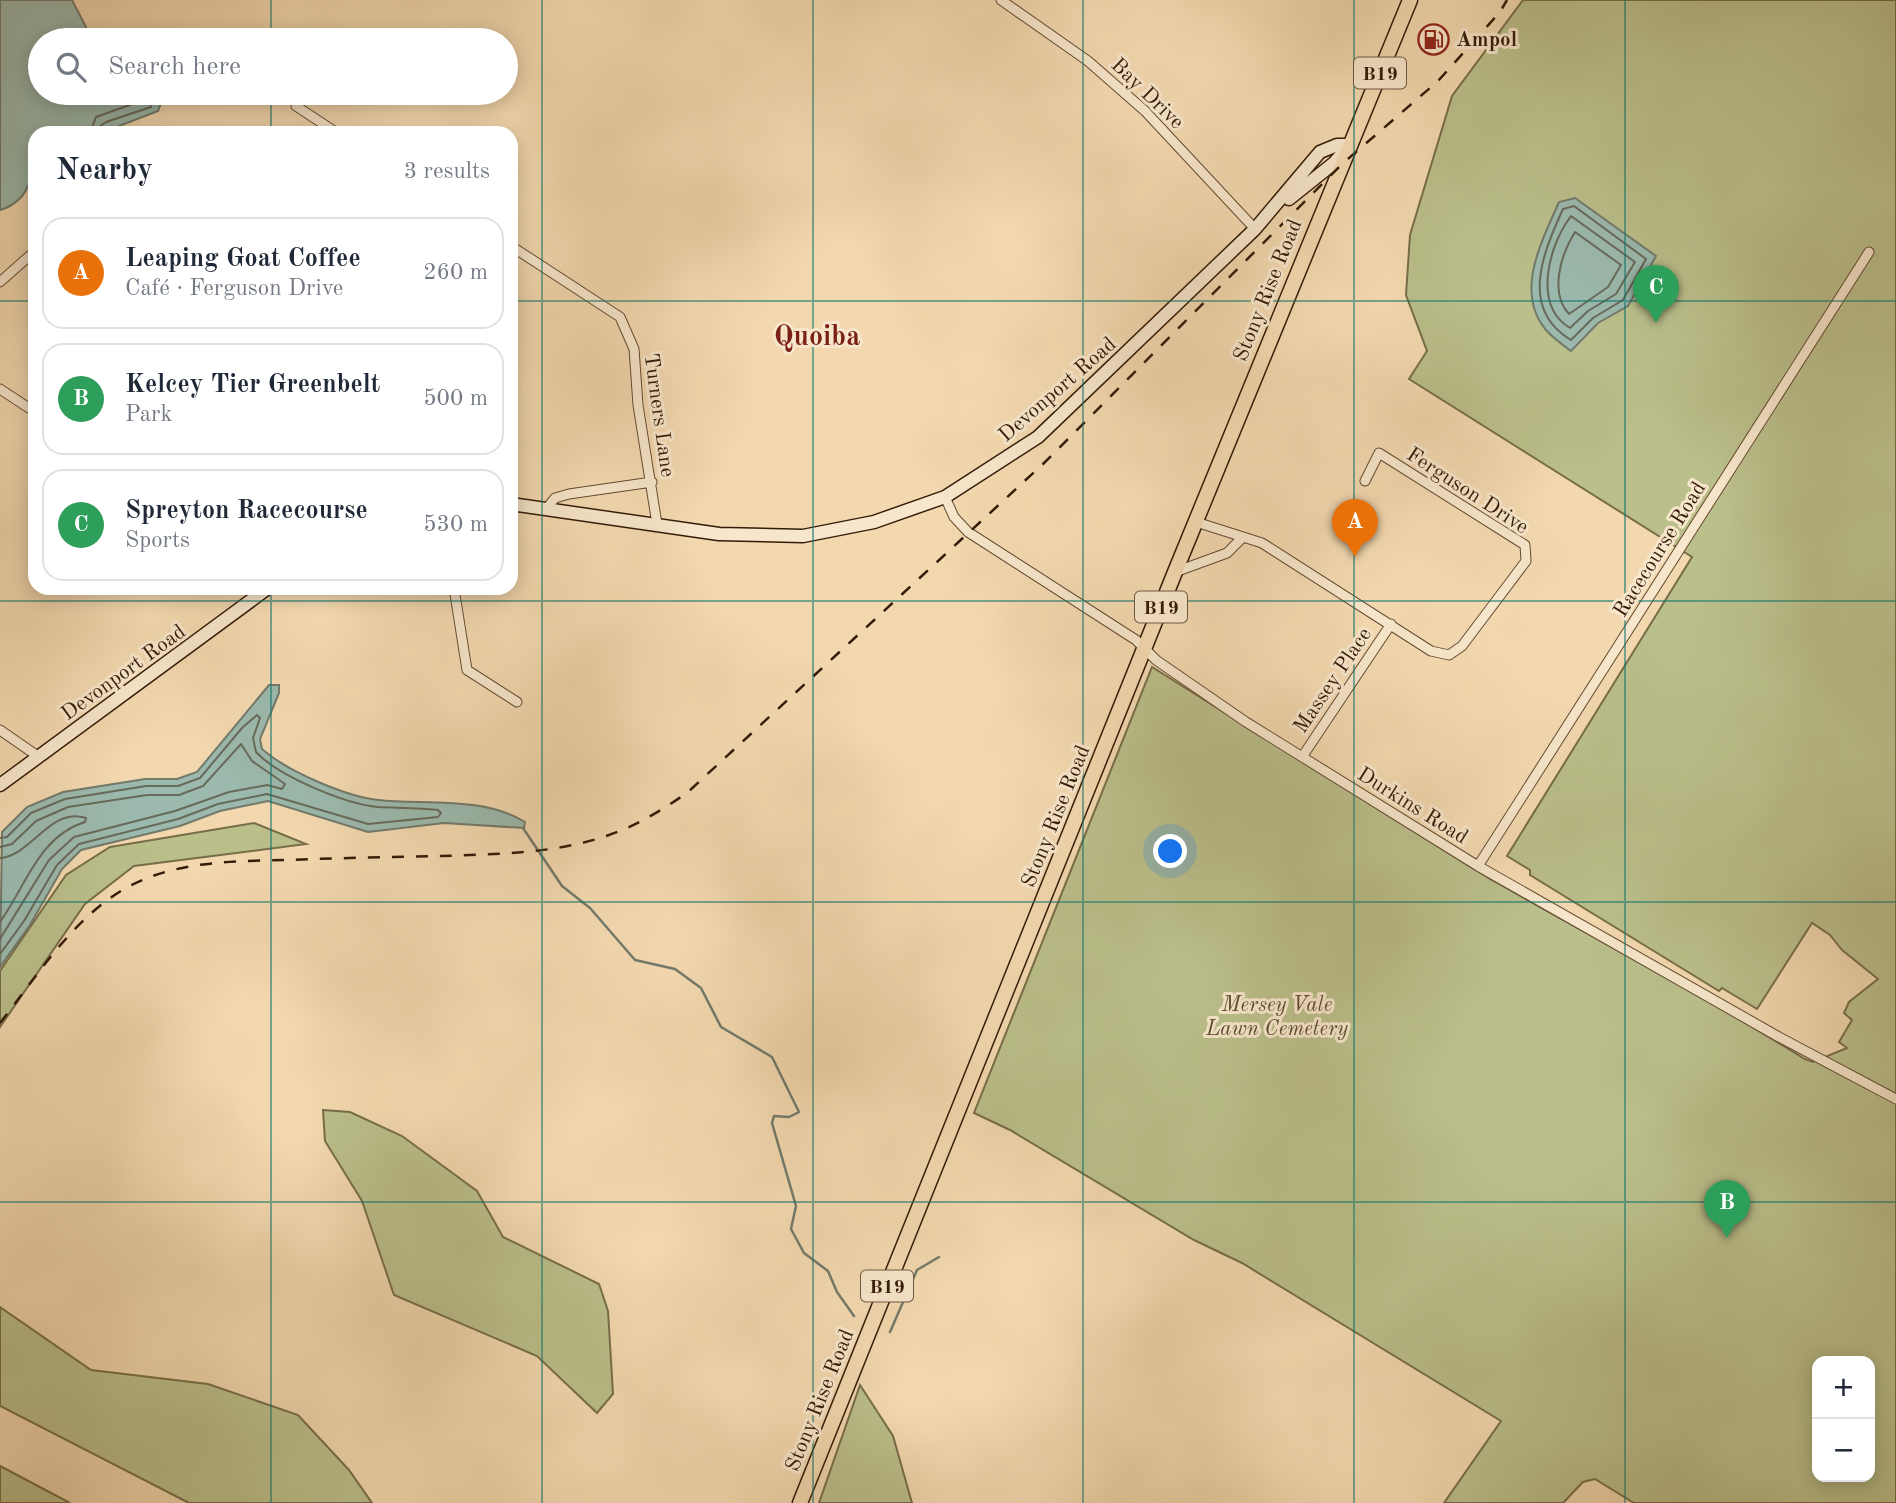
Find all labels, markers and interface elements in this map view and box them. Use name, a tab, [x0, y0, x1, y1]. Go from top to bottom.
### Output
fuel station icon: Ampol	[1416, 22, 1450, 56]
search box	[28, 28, 518, 105]
place label: Ampol	[1456, 30, 1517, 51]
icon: search	[52, 48, 90, 86]
text: Search here	[108, 54, 241, 80]
street label: Bay Drive	[1107, 55, 1187, 134]
road number: B19	[1354, 58, 1406, 88]
text: Nearby	[56, 156, 153, 186]
text: 3 results	[404, 160, 490, 183]
street label: Stony Rise Road	[1230, 216, 1306, 365]
text: Leaping Goat Coffee	[125, 246, 361, 272]
text: A	[72, 261, 90, 284]
text: 260 m	[423, 261, 488, 284]
pin: C	[1633, 265, 1679, 323]
text: Café · Ferguson Drive	[125, 277, 343, 300]
district label: Quoiba	[774, 324, 860, 352]
street label: Devonport Road	[995, 334, 1121, 447]
street label: Turners Lane	[639, 352, 678, 478]
text: Kelcey Tier Greenbelt	[125, 372, 380, 398]
text: B	[73, 387, 89, 410]
text: 500 m	[423, 387, 488, 410]
text: Park	[125, 403, 172, 426]
street label: Ferguson Drive	[1402, 444, 1532, 538]
street label: Racecourse Road	[1610, 478, 1710, 621]
text: Spreyton Racecourse	[125, 498, 368, 524]
pin: A	[1332, 499, 1378, 557]
text: C	[73, 513, 89, 536]
text: 530 m	[423, 513, 488, 536]
text: Sports	[125, 529, 190, 552]
road number: B19	[1135, 592, 1187, 622]
street label: Devonport Road	[58, 621, 190, 725]
street label: Massey Place	[1290, 624, 1376, 737]
street label: Stony Rise Road	[1018, 742, 1094, 891]
street label: Durkins Road	[1353, 764, 1471, 849]
your location	[1153, 834, 1187, 868]
park label: Mersey Vale Lawn Cemetery	[1205, 995, 1348, 1040]
pin: B	[1704, 1180, 1750, 1238]
road number: B19	[861, 1270, 913, 1302]
street label: Stony Rise Road	[782, 1326, 858, 1475]
map controls	[1812, 1356, 1875, 1482]
button: +	[1812, 1356, 1875, 1419]
button: −	[1812, 1419, 1875, 1482]

